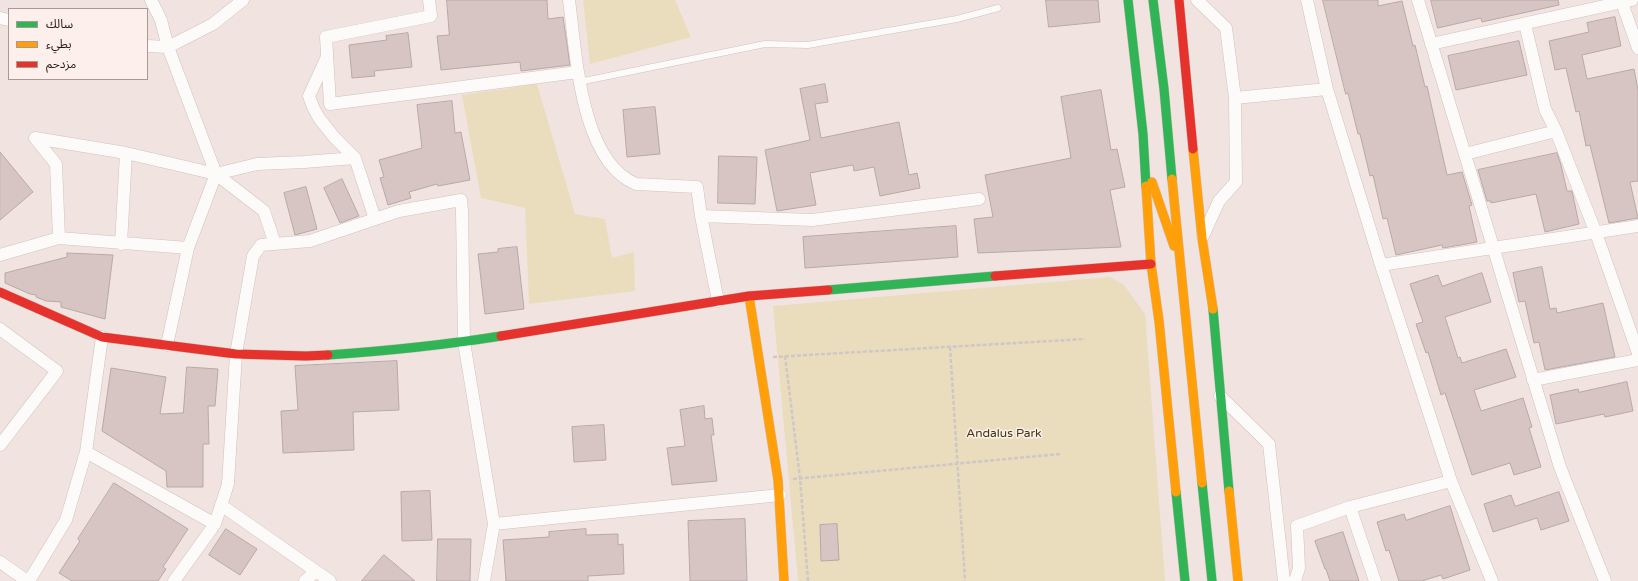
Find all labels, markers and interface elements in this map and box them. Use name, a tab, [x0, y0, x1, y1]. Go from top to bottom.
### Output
legend	[8, 8, 148, 80]
text: سالك	[46, 17, 73, 31]
text: بطيء	[46, 37, 72, 51]
text: مزدحم	[46, 57, 76, 71]
park label: Andalus Park	[966, 427, 1042, 441]

